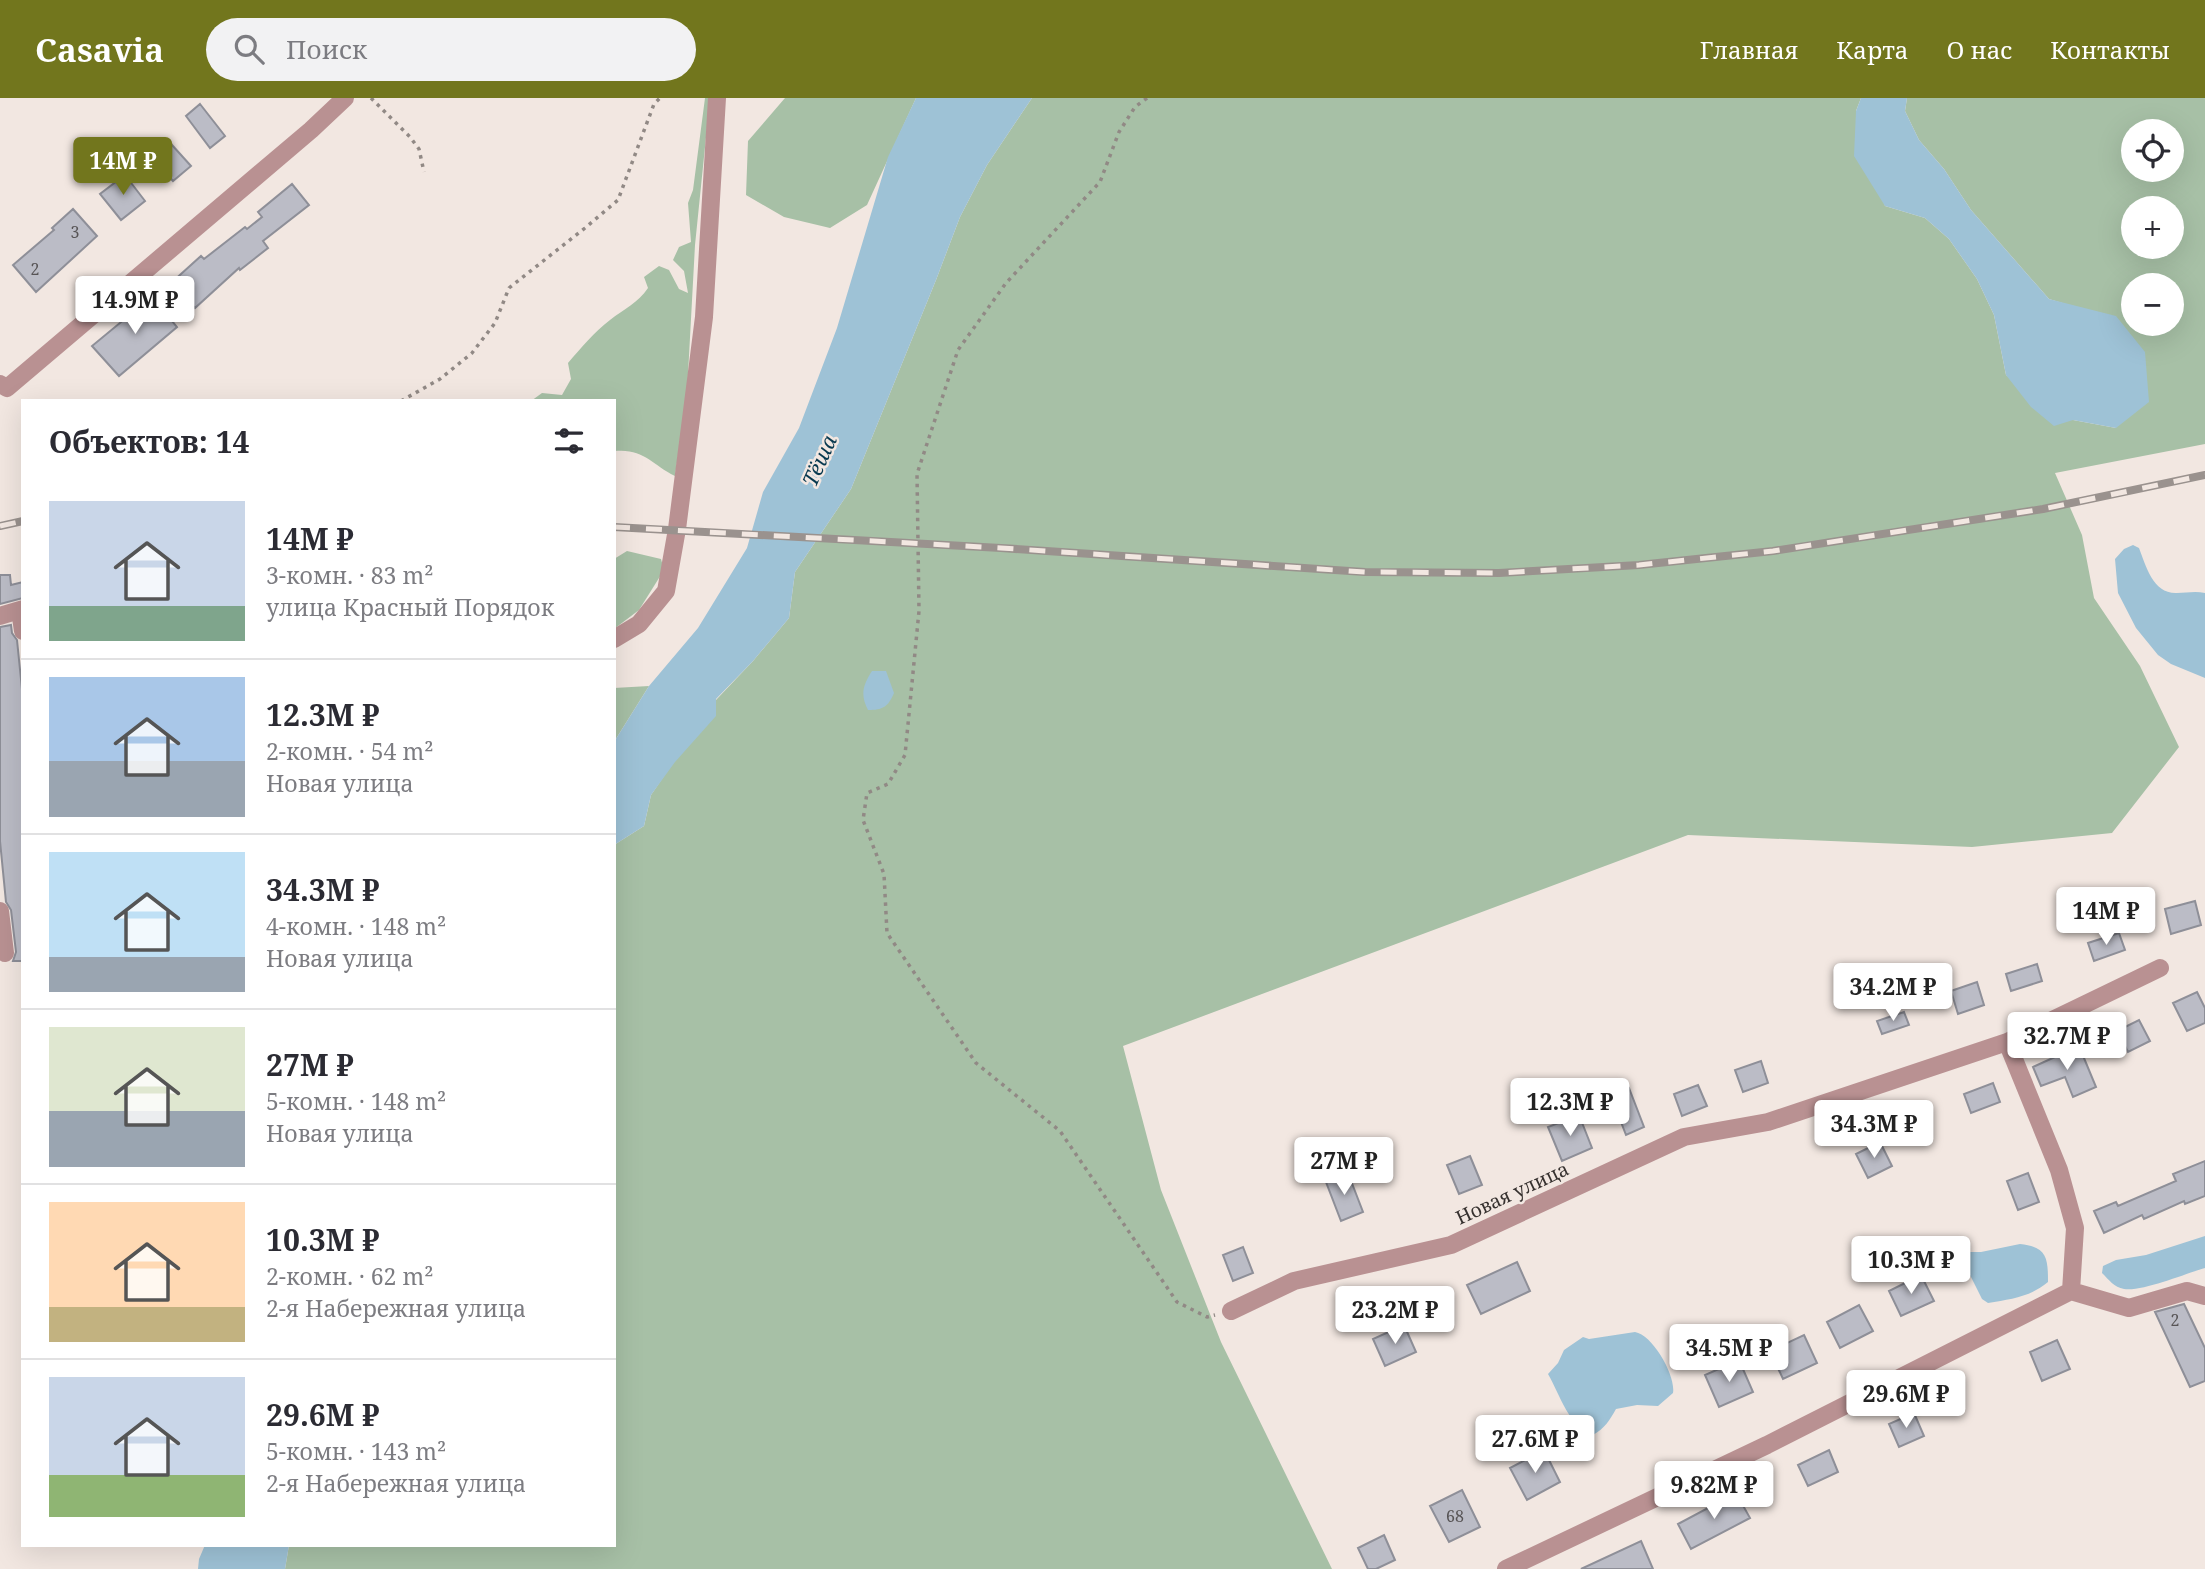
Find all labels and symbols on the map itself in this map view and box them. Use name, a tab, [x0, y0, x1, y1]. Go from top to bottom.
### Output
pin: 14M ₽	[74, 138, 172, 197]
house number: 3	[71, 221, 80, 243]
house number: 2	[31, 258, 39, 280]
pin: 14.9M ₽	[70, 276, 200, 336]
water label: Тёша	[795, 430, 843, 491]
pin: 14M ₽	[2057, 888, 2155, 947]
pin: 34.2M ₽	[1828, 964, 1958, 1023]
pin: 32.7M ₽	[2002, 1012, 2132, 1072]
pin: 12.3M ₽	[1505, 1079, 1635, 1138]
pin: 34.3M ₽	[1809, 1100, 1939, 1160]
pin: 27M ₽	[1295, 1138, 1393, 1197]
street label: Новая улица	[1451, 1155, 1573, 1231]
pin: 10.3M ₽	[1846, 1236, 1976, 1296]
pin: 23.2M ₽	[1330, 1286, 1460, 1346]
house number: 2	[2171, 1309, 2179, 1331]
pin: 34.5M ₽	[1664, 1324, 1794, 1384]
pin: 29.6M ₽	[1841, 1370, 1971, 1430]
pin: 27.6M ₽	[1470, 1416, 1600, 1475]
pin: 9.82M ₽	[1649, 1462, 1779, 1521]
house number: 68	[1446, 1505, 1464, 1527]

